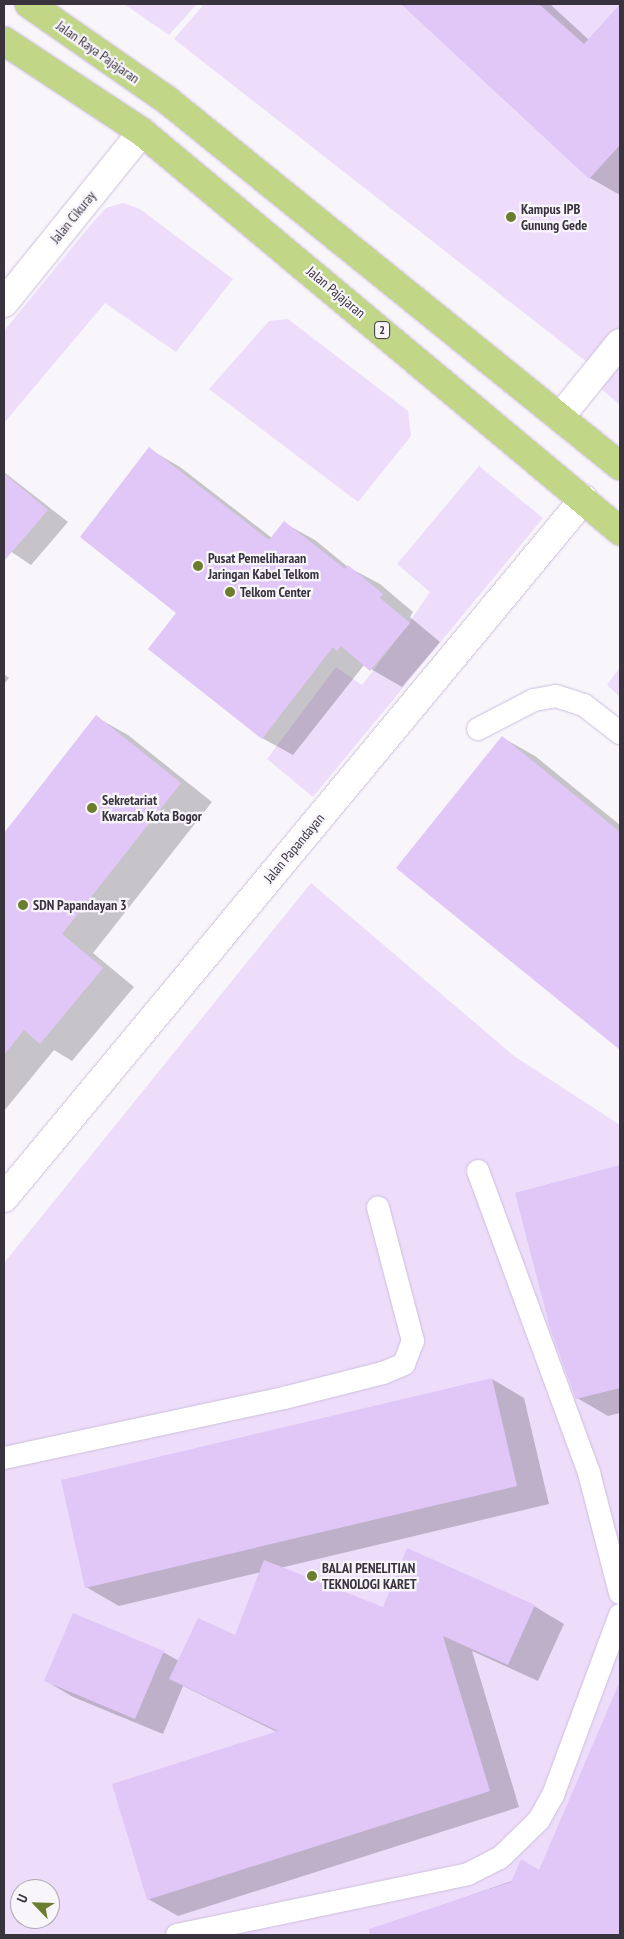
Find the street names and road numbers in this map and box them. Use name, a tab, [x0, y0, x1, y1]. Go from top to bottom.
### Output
street label: Jalan Raya Pajajaran	[53, 17, 143, 87]
street label: Jalan Cikuray	[47, 187, 99, 247]
street label: Jalan Pajajaran	[303, 263, 369, 321]
road number: 2	[373, 320, 391, 340]
street label: Jalan Papandayan	[260, 810, 328, 886]

